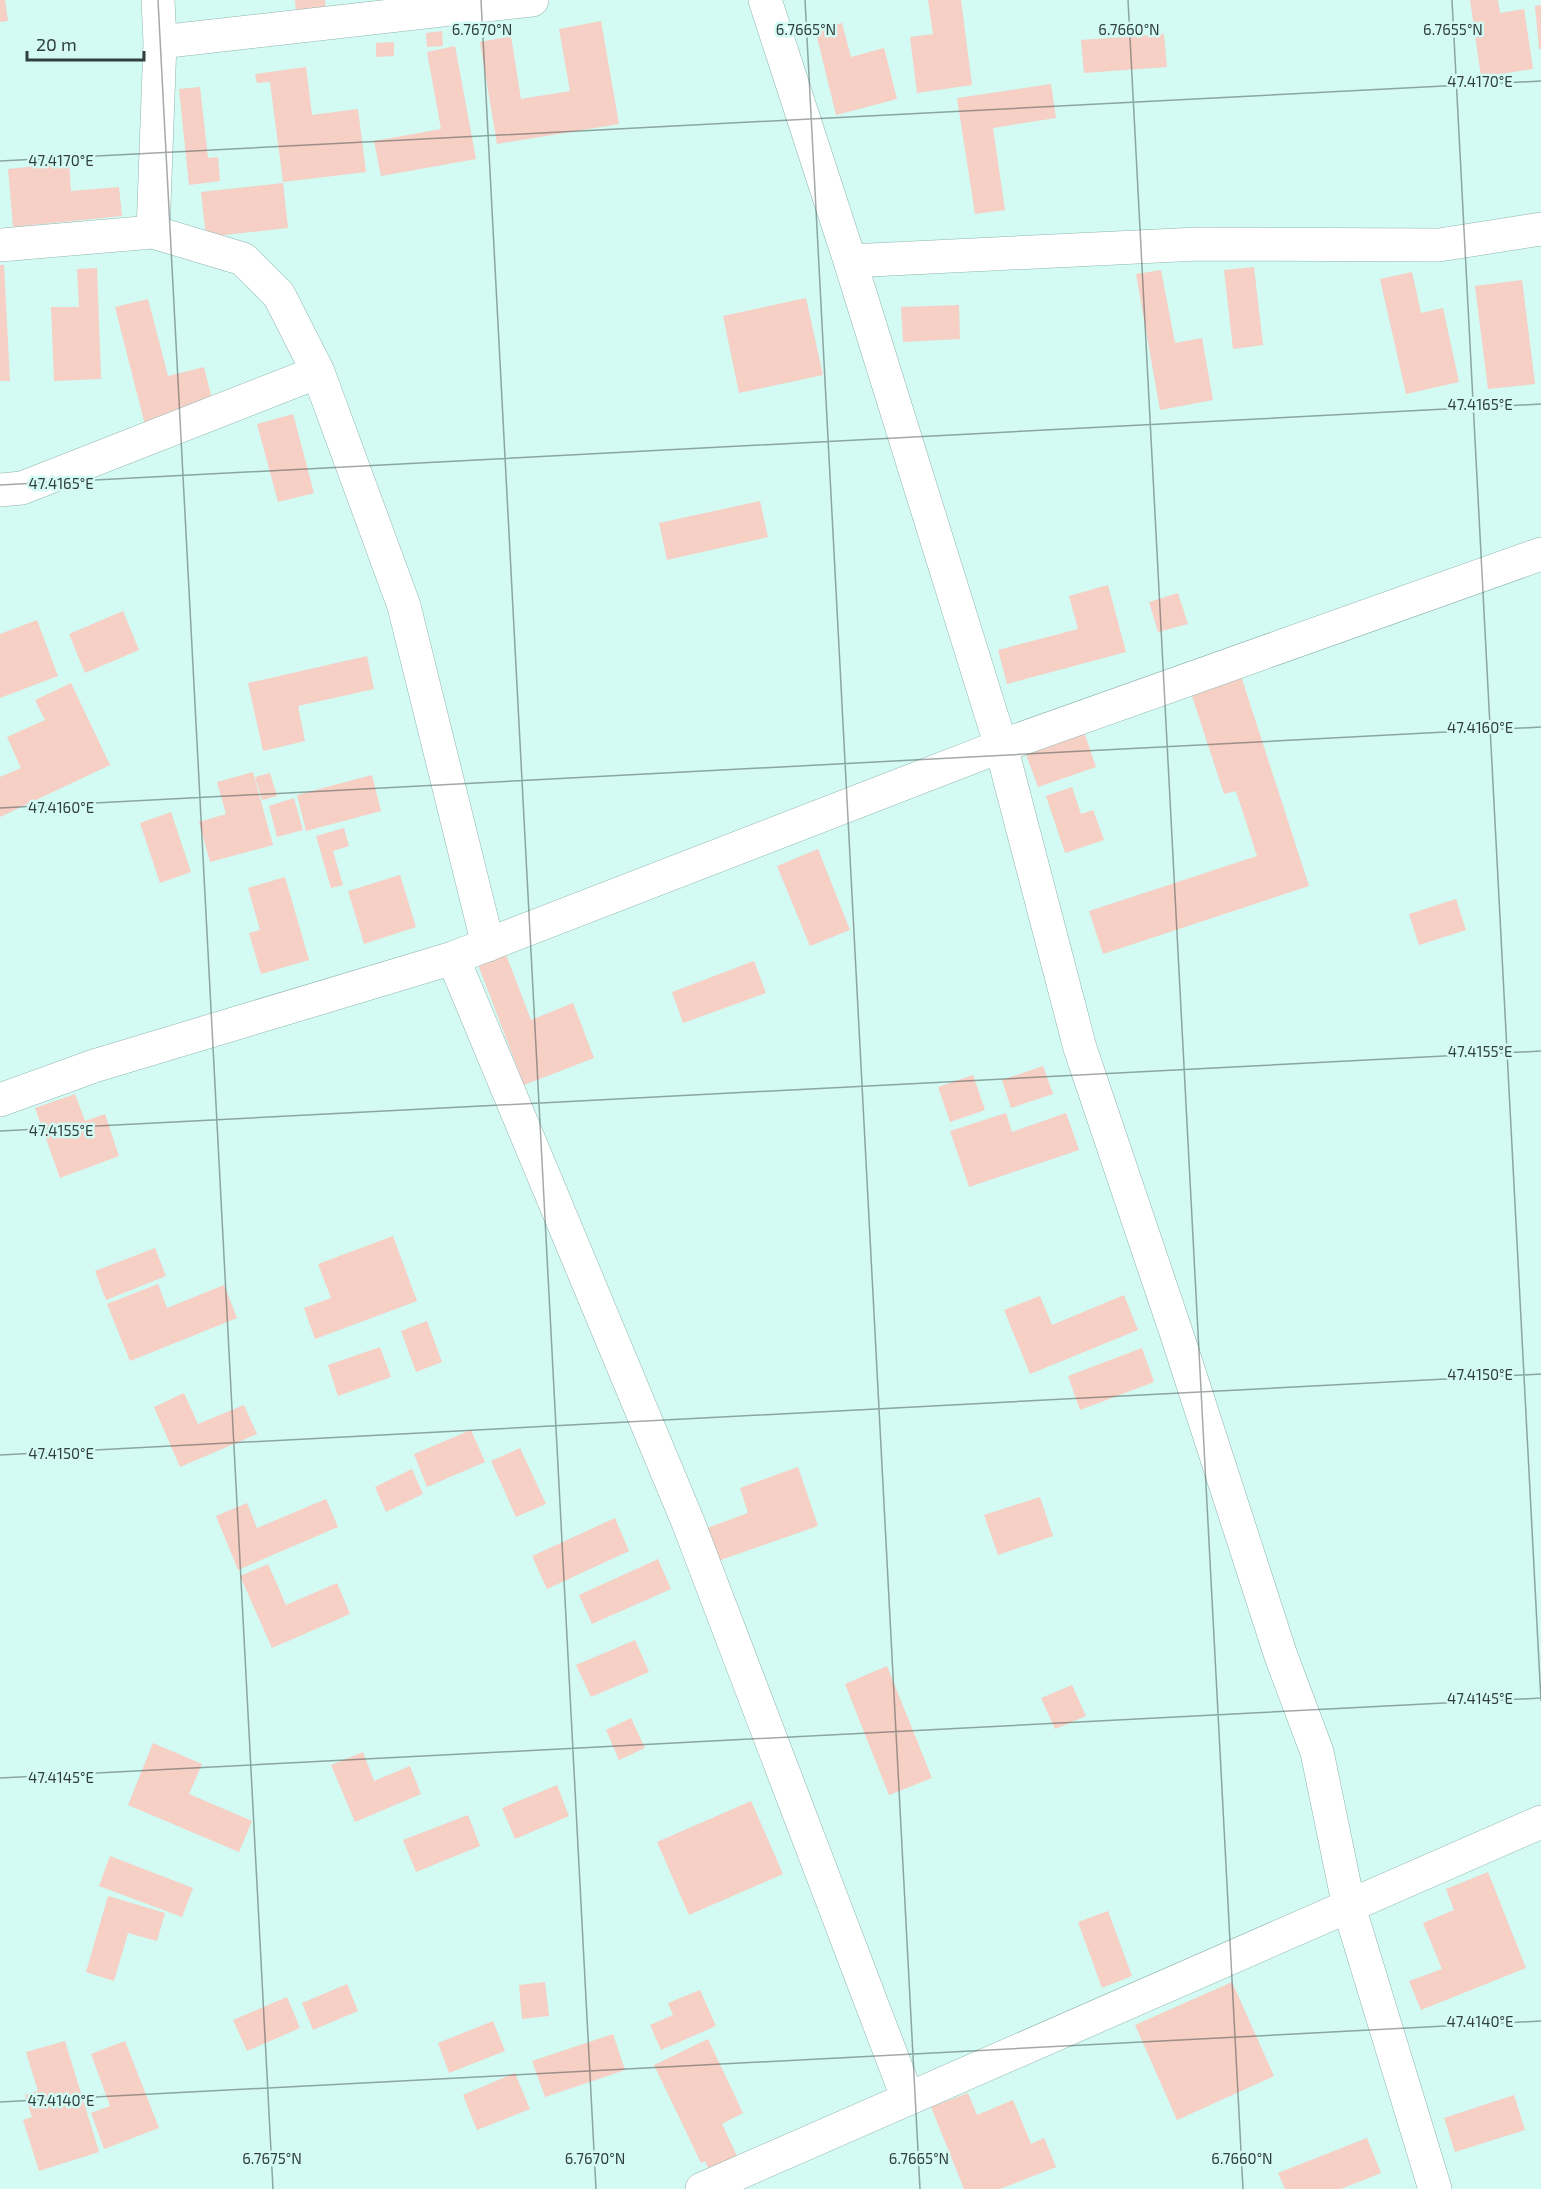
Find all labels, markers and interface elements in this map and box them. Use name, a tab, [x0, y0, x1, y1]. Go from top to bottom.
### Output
text: 6.7670°N	[452, 20, 512, 38]
text: 6.7665°N	[776, 20, 836, 38]
text: 6.7660°N	[1098, 20, 1160, 38]
text: 6.7655°N	[1423, 20, 1483, 38]
scale bar	[27, 24, 144, 62]
text: 20 m	[36, 33, 77, 55]
text: 47.4170°E	[1447, 72, 1513, 90]
text: 47.4170°E	[28, 151, 94, 169]
text: 47.4165°E	[1447, 395, 1513, 413]
text: 47.4165°E	[28, 474, 94, 492]
text: 47.4160°E	[1447, 718, 1513, 736]
text: 47.4160°E	[28, 798, 94, 816]
text: 47.4155°E	[1448, 1042, 1512, 1060]
text: 47.4155°E	[29, 1121, 93, 1139]
text: 47.4150°E	[1447, 1365, 1513, 1383]
text: 47.4150°E	[28, 1444, 94, 1462]
text: 47.4145°E	[1447, 1689, 1513, 1707]
text: 47.4145°E	[28, 1768, 94, 1786]
text: 47.4140°E	[1447, 2012, 1513, 2030]
text: 47.4140°E	[28, 2091, 94, 2109]
text: 6.7675°N	[242, 2149, 302, 2167]
text: 6.7670°N	[565, 2149, 625, 2167]
text: 6.7665°N	[889, 2149, 949, 2167]
text: 6.7660°N	[1211, 2149, 1273, 2167]

